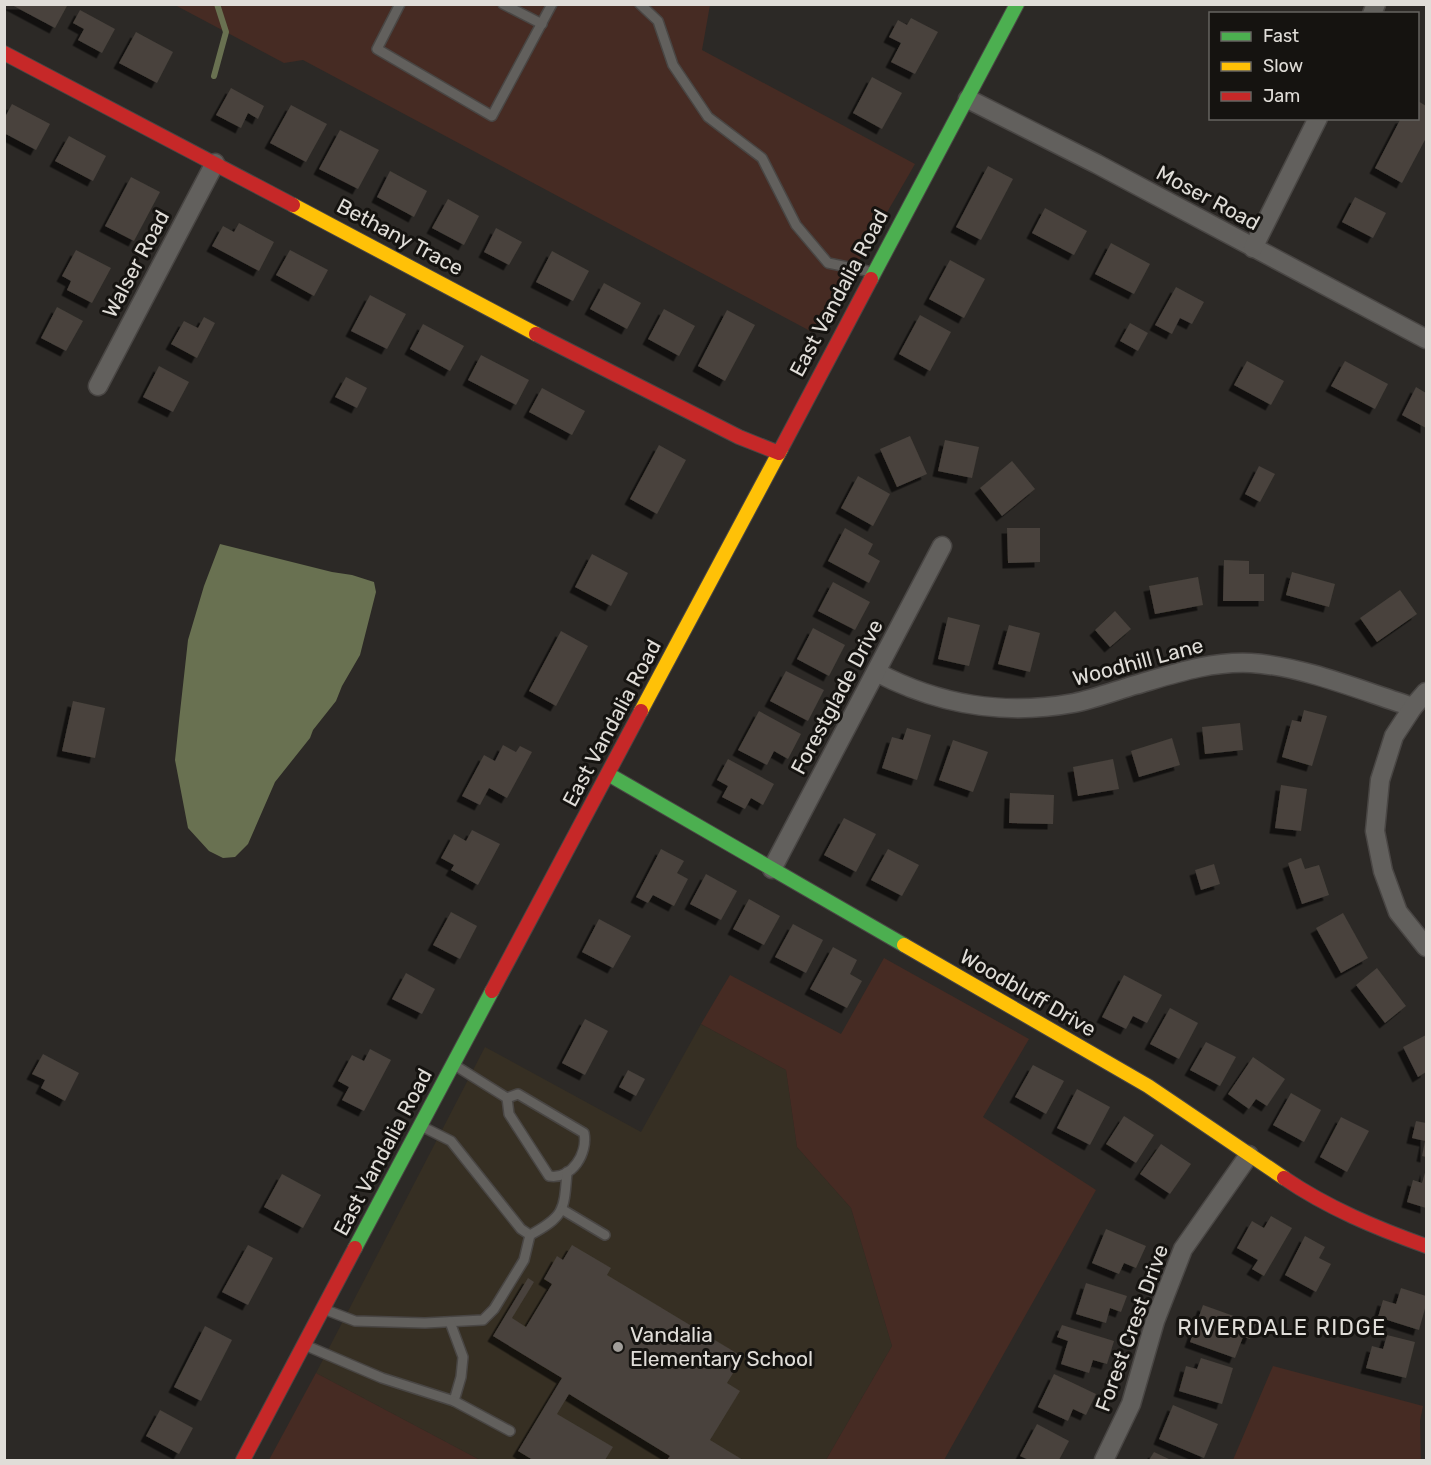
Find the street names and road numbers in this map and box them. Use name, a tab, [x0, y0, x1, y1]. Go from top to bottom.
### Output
street label: Moser Road	[1152, 160, 1264, 235]
street label: Bethany Trace	[333, 193, 468, 280]
street label: East Vandalia Road	[784, 205, 893, 381]
street label: Walser Road	[97, 206, 174, 322]
street label: Forestglade Drive	[785, 615, 888, 778]
street label: Woodhill Lane	[1070, 632, 1206, 691]
street label: East Vandalia Road	[557, 635, 666, 811]
street label: Woodbluff Drive	[956, 944, 1101, 1042]
street label: East Vandalia Road	[328, 1064, 437, 1240]
street label: Forest Crest Drive	[1090, 1241, 1173, 1415]

